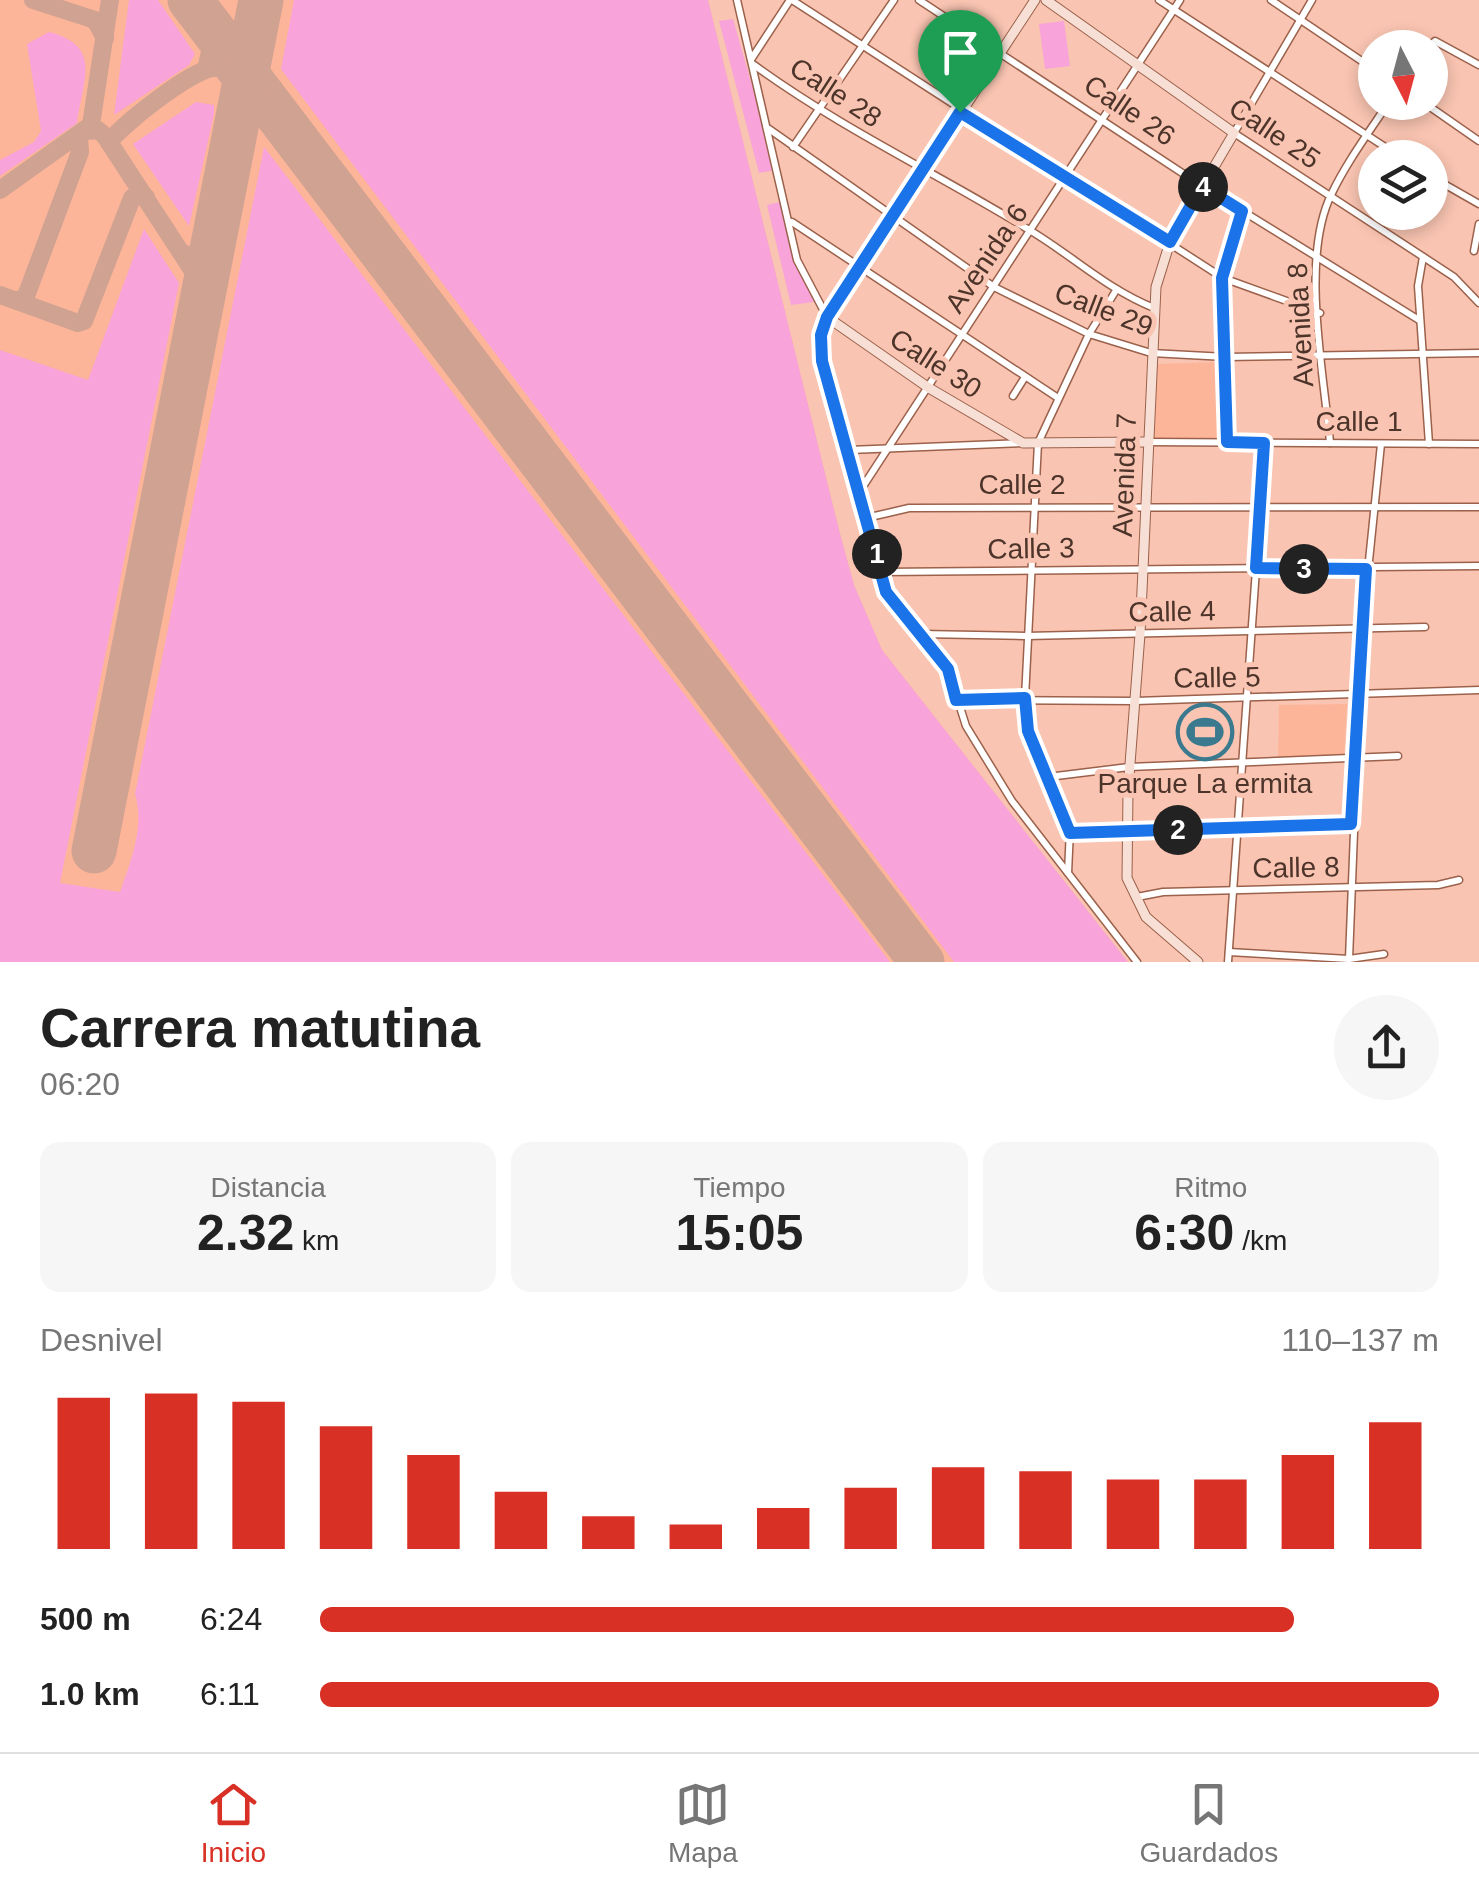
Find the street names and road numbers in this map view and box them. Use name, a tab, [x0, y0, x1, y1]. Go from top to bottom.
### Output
street label: Calle 28	[784, 51, 887, 133]
street label: Calle 26	[1078, 69, 1181, 152]
street label: Calle 25	[1223, 92, 1326, 175]
street label: Avenida 6	[939, 198, 1034, 318]
street label: Avenida 8	[1282, 262, 1319, 388]
street label: Calle 29	[1050, 277, 1157, 342]
street label: Calle 30	[884, 322, 987, 404]
street label: Calle 1	[1315, 406, 1403, 437]
street label: Avenida 7	[1107, 412, 1142, 538]
street label: Calle 2	[978, 469, 1066, 500]
street label: Calle 3	[987, 532, 1075, 565]
street label: Calle 4	[1128, 595, 1216, 628]
street label: Calle 5	[1173, 661, 1261, 694]
street label: Calle 8	[1252, 851, 1340, 884]

